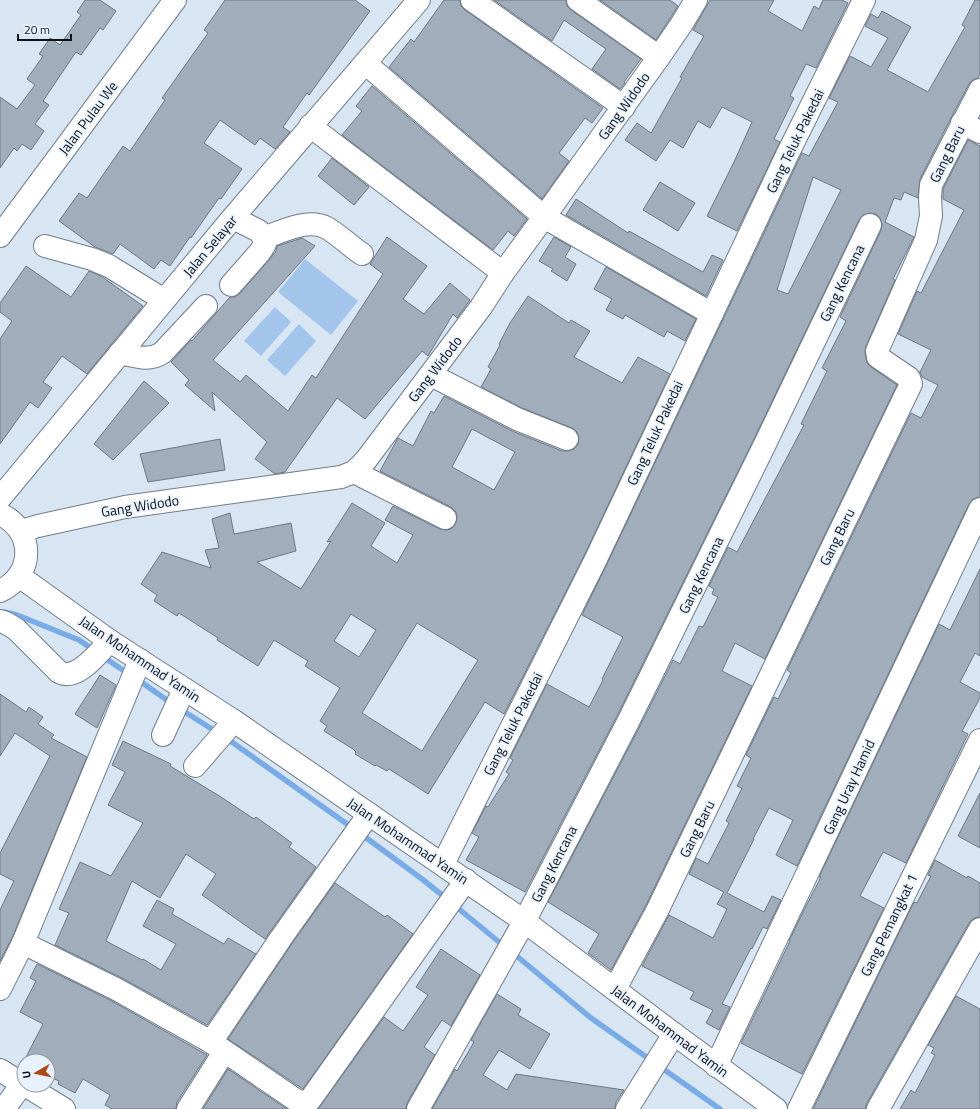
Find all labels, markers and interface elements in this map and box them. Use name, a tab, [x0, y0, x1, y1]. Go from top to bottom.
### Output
scale bar	[18, 16, 71, 42]
text: 20 m	[24, 20, 50, 39]
street label: Gang Widodo	[592, 68, 655, 144]
street label: Jalan Pulau We	[53, 76, 122, 159]
street label: Gang Teluk Pakedai	[760, 85, 829, 196]
street label: Gang Baru	[924, 122, 969, 186]
street label: Jalan Selayar	[177, 210, 242, 281]
street label: Gang Kencana	[814, 241, 869, 325]
street label: Gang Widodo	[403, 331, 467, 406]
street label: Gang Teluk Pakedai	[621, 377, 688, 489]
street label: Gang Widodo	[100, 489, 180, 522]
street label: Gang Baru	[814, 505, 859, 569]
street label: Gang Kencana	[673, 533, 728, 617]
street label: Jalan Mohammad Yamin	[75, 610, 205, 707]
street label: Gang Teluk Pakedai	[477, 668, 548, 779]
street label: Gang Uray Hamid	[817, 736, 880, 838]
street label: Jalan Mohammad Yamin	[343, 792, 473, 889]
street label: Gang Baru	[674, 797, 719, 861]
street label: Gang Kencana	[525, 822, 582, 906]
street label: Gang Pemangkat 1	[855, 870, 922, 980]
street label: Jalan Mohammad Yamin	[607, 979, 733, 1082]
north arrow	[16, 1053, 56, 1093]
text: U	[18, 1070, 35, 1079]

